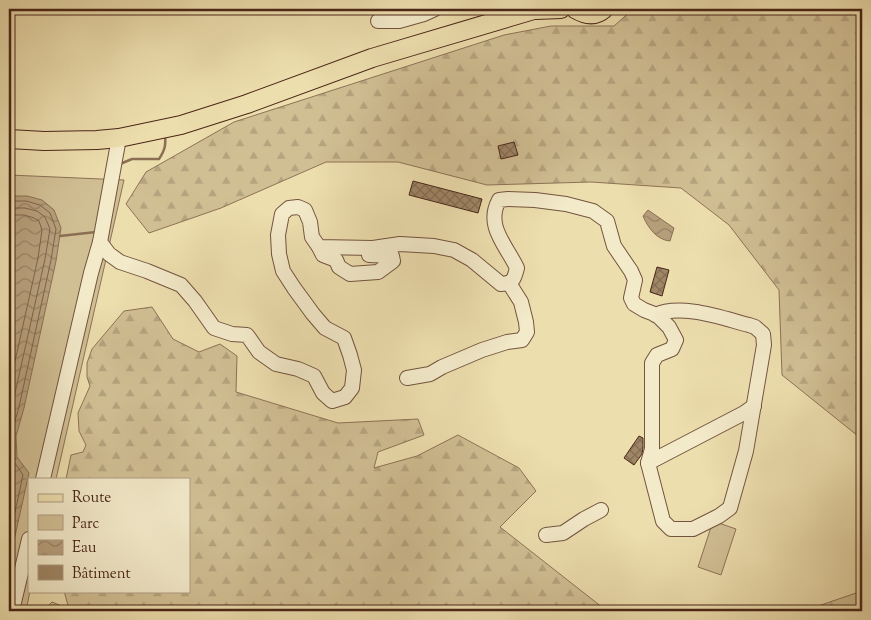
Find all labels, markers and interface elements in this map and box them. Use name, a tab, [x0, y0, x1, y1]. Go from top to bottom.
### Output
legend	[28, 478, 190, 592]
text: Route	[72, 488, 111, 509]
text: Parc	[72, 514, 100, 535]
text: Eau	[72, 538, 97, 559]
text: Bâtiment	[72, 564, 131, 585]

